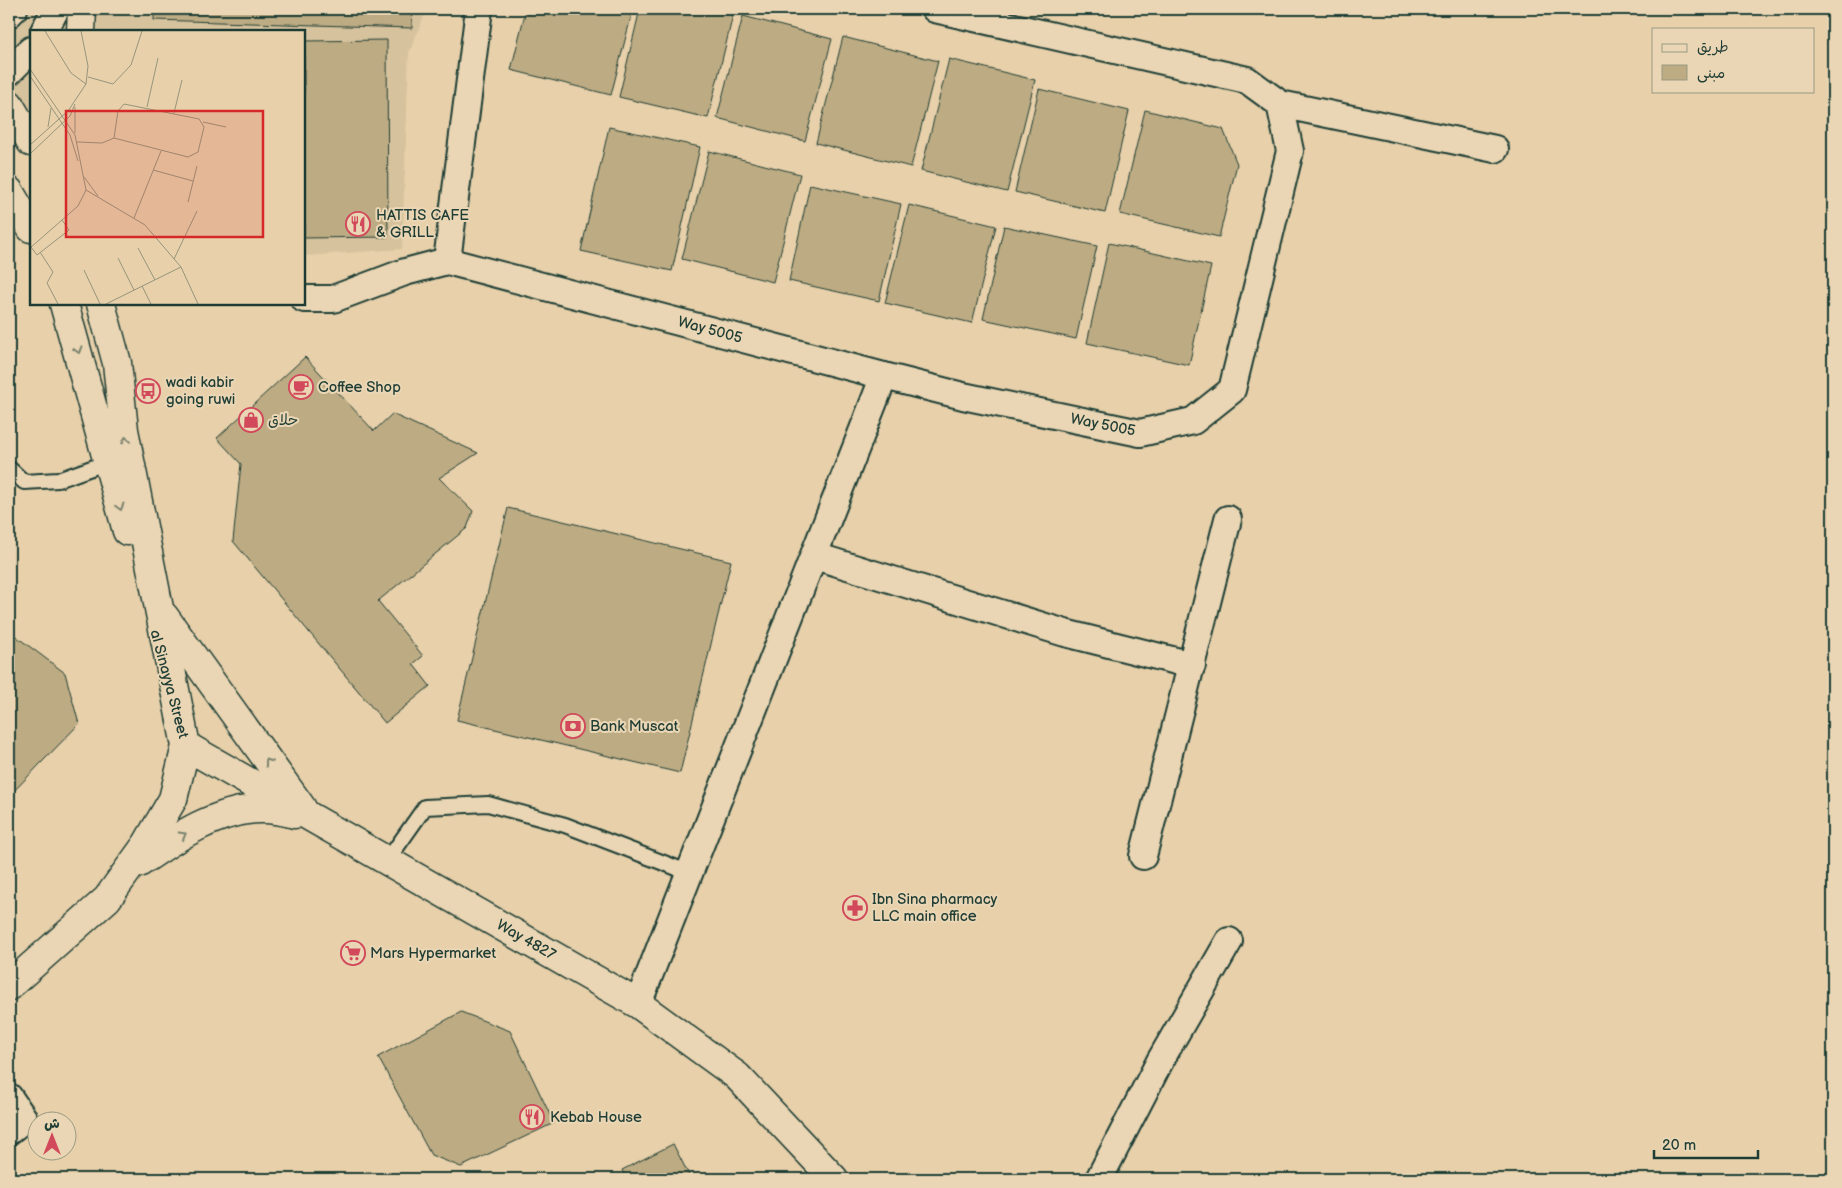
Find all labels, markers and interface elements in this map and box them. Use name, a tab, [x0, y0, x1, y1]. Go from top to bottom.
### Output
legend	[1652, 28, 1814, 92]
inset map	[30, 30, 305, 305]
text: طريق	[1697, 38, 1729, 57]
text: مبنى	[1697, 64, 1725, 83]
place label: HATTIS CAFE & GRILL	[376, 206, 469, 242]
restaurant icon: HATTIS CAFE & GRILL	[345, 211, 371, 237]
street label: Way 5005	[676, 312, 744, 348]
one-way arrow	[72, 346, 82, 354]
place label: wadi kabir going ruwi	[166, 373, 235, 409]
cafe icon: Coffee Shop	[288, 374, 314, 400]
bus stop icon: wadi kabir going ruwi	[135, 378, 161, 404]
place label: Coffee Shop	[318, 378, 401, 397]
shop icon: حلاق	[238, 407, 264, 433]
street label: Way 5005	[1069, 409, 1137, 441]
place label: حلاق	[268, 411, 298, 430]
one-way arrow	[121, 436, 132, 445]
one-way arrow	[115, 503, 125, 511]
street label: al Sinayya Street	[145, 628, 193, 741]
bank icon: Bank Muscat	[560, 713, 586, 739]
place label: Bank Muscat	[590, 717, 679, 736]
one-way arrow	[266, 759, 274, 768]
one-way arrow	[178, 831, 187, 841]
place label: Ibn Sina pharmacy LLC main office	[872, 890, 998, 926]
pharmacy icon: Ibn Sina pharmacy LLC main office	[842, 895, 868, 921]
street label: Way 4827	[493, 915, 560, 965]
supermarket icon: Mars Hypermarket	[340, 940, 366, 966]
place label: Mars Hypermarket	[370, 944, 496, 963]
restaurant icon: Kebab House	[519, 1104, 545, 1130]
place label: Kebab House	[550, 1108, 642, 1127]
north arrow	[28, 1110, 78, 1160]
text: ش	[44, 1115, 60, 1132]
scale bar	[1654, 1128, 1758, 1160]
text: 20 m	[1662, 1136, 1696, 1155]

